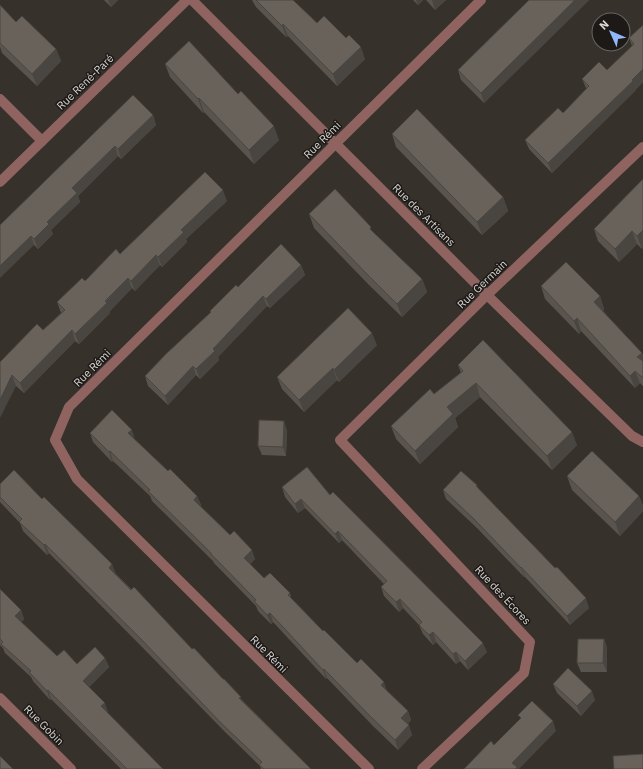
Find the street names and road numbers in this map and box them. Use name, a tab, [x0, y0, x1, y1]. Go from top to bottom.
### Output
street label: Rue René-Paré	[53, 51, 117, 113]
street label: Rue Rémi	[300, 118, 344, 162]
street label: Rue des Artisans	[390, 181, 458, 249]
street label: Rue Germain	[454, 257, 510, 311]
street label: Rue Rémi	[70, 346, 114, 390]
street label: Rue des Écores	[472, 563, 534, 627]
street label: Rue Rémi	[247, 632, 291, 676]
street label: Rue Gobin	[21, 702, 67, 748]

